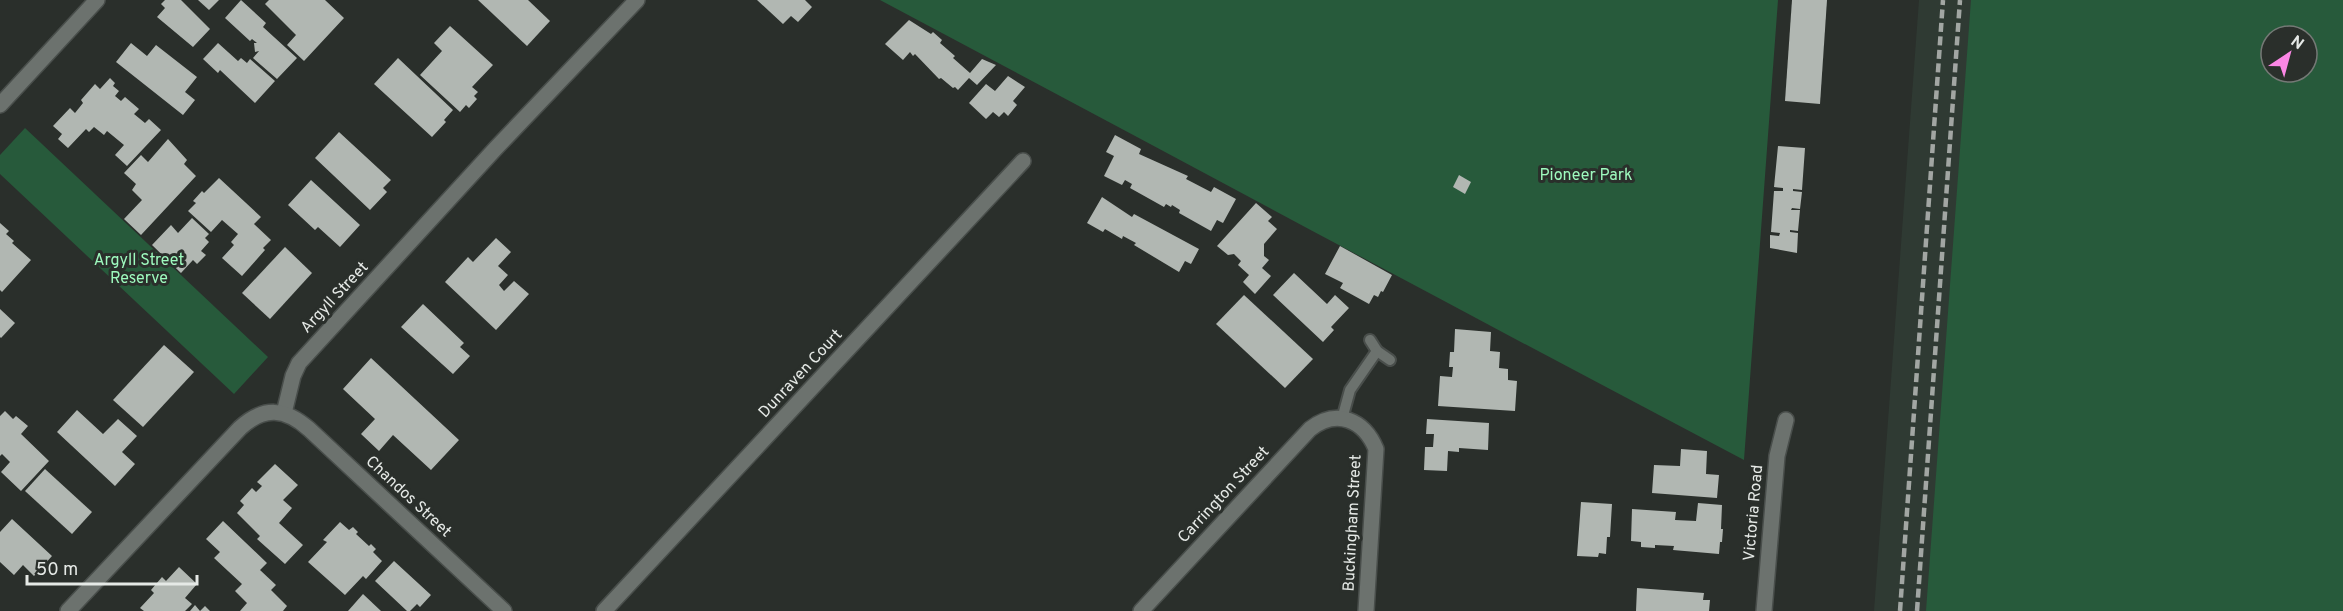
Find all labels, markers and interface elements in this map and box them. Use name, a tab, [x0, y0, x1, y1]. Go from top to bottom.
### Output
north arrow	[2259, 24, 2319, 84]
text: N	[2286, 32, 2307, 55]
park label: Pioneer Park	[1540, 166, 1632, 186]
park label: Argyll Street Reserve	[94, 251, 184, 289]
street label: Argyll Street	[297, 258, 373, 338]
street label: Dunraven Court	[755, 325, 847, 423]
street label: Carrington Street	[1174, 442, 1274, 548]
street label: Chandos Street	[361, 452, 455, 542]
street label: Buckingham Street	[1339, 454, 1367, 592]
street label: Victoria Road	[1740, 464, 1768, 562]
scale bar	[27, 548, 196, 586]
text: 50 m	[36, 559, 78, 582]

